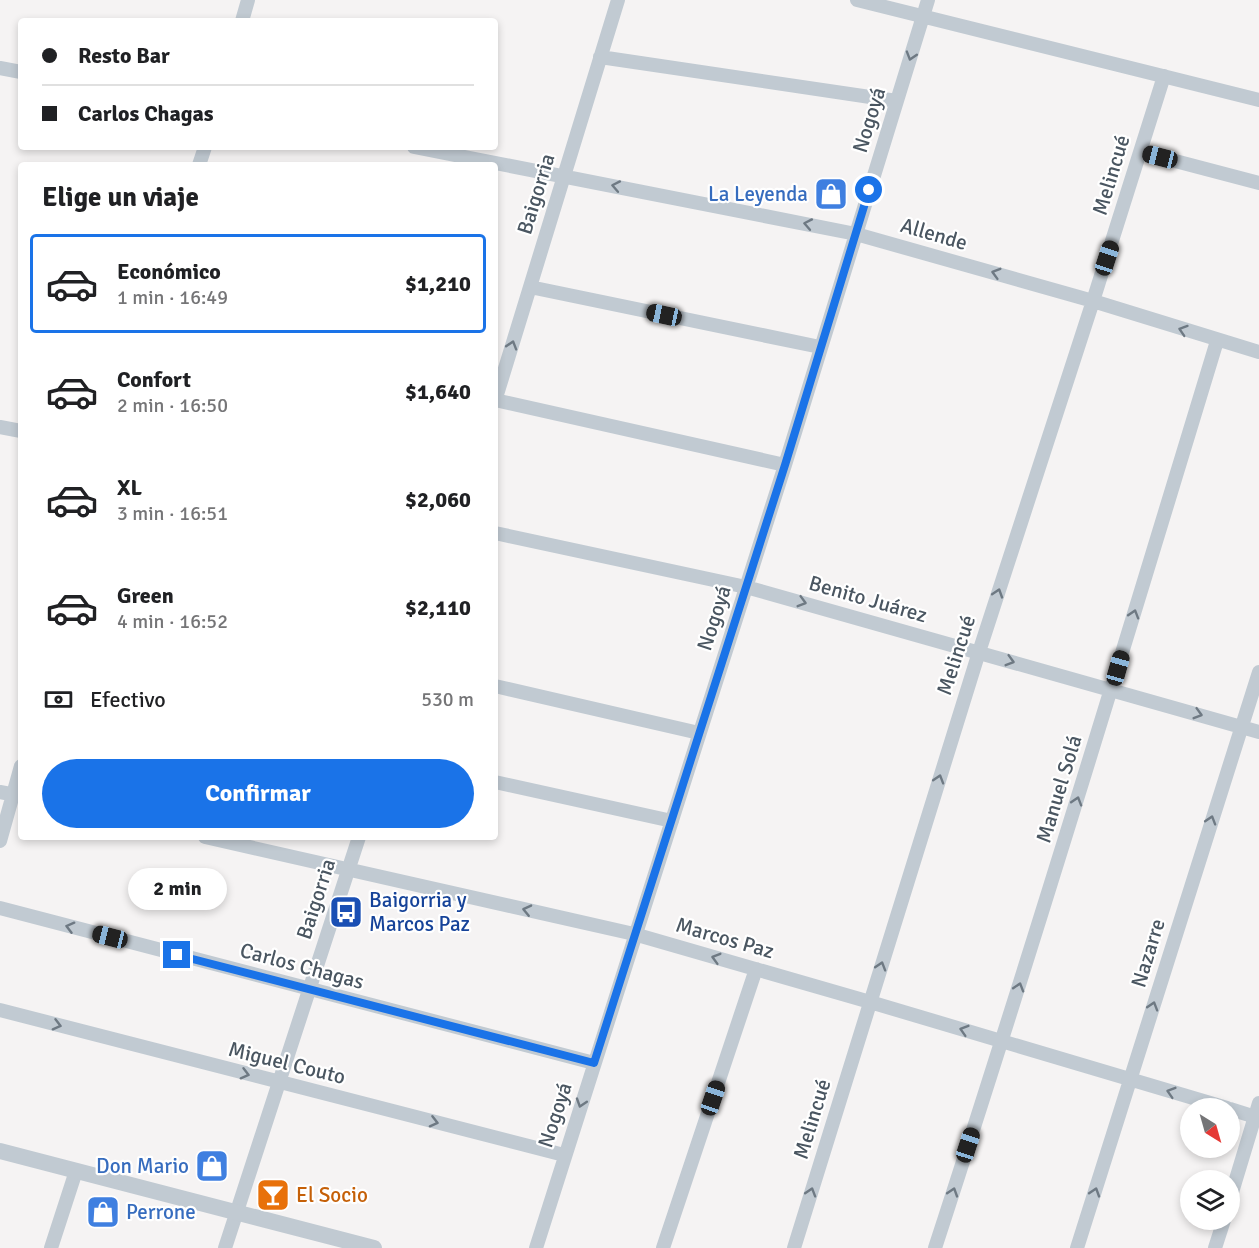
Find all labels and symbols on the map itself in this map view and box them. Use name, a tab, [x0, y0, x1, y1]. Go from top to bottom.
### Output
one-way arrow	[906, 50, 918, 61]
street label: Nogoyá	[847, 84, 891, 156]
street label: Melincué	[1087, 132, 1135, 218]
car	[1140, 144, 1180, 170]
street label: Baigorria	[511, 150, 561, 238]
shop icon: La Leyenda	[813, 176, 849, 212]
route start	[855, 176, 882, 203]
one-way arrow	[612, 180, 622, 193]
place label: La Leyenda	[708, 181, 808, 207]
street label: Allende	[898, 212, 970, 256]
one-way arrow	[803, 218, 813, 231]
car	[1093, 238, 1121, 278]
one-way arrow	[991, 268, 1001, 281]
car	[645, 302, 683, 328]
one-way arrow	[1178, 324, 1189, 337]
one-way arrow	[505, 340, 517, 351]
street label: Benito Juárez	[806, 570, 930, 628]
street label: Nogoyá	[691, 582, 737, 654]
one-way arrow	[990, 588, 1003, 599]
one-way arrow	[797, 595, 807, 608]
one-way arrow	[1127, 609, 1139, 620]
street label: Melincué	[931, 612, 981, 698]
car	[1104, 648, 1132, 688]
one-way arrow	[1004, 654, 1015, 666]
one-way arrow	[1192, 707, 1203, 719]
street label: Manuel Solá	[1030, 732, 1088, 846]
one-way arrow	[932, 774, 944, 785]
one-way arrow	[1070, 796, 1082, 807]
one-way arrow	[1204, 815, 1217, 826]
street label: Baigorria	[291, 855, 341, 943]
callout: 2 min	[128, 868, 226, 910]
place label: Baigorria y Marcos Paz	[369, 887, 470, 937]
bus stop icon: Baigorria y Marcos Paz	[328, 894, 364, 930]
one-way arrow	[522, 904, 532, 917]
street label: Marcos Paz	[673, 912, 777, 964]
street label: Nazarre	[1125, 915, 1171, 991]
one-way arrow	[65, 921, 75, 934]
car	[90, 924, 130, 950]
street label: Carlos Chagas	[237, 937, 367, 995]
route end	[163, 941, 190, 968]
one-way arrow	[711, 952, 721, 965]
one-way arrow	[874, 961, 887, 972]
one-way arrow	[1012, 982, 1024, 993]
one-way arrow	[1146, 1001, 1158, 1012]
one-way arrow	[51, 1018, 61, 1030]
one-way arrow	[959, 1025, 970, 1037]
street label: Miguel Couto	[226, 1036, 348, 1090]
one-way arrow	[240, 1067, 250, 1080]
street label: Melincué	[788, 1076, 836, 1162]
car	[699, 1078, 727, 1118]
street label: Nogoyá	[532, 1079, 578, 1151]
one-way arrow	[1166, 1087, 1177, 1099]
one-way arrow	[576, 1097, 588, 1108]
north arrow	[1180, 1098, 1240, 1158]
one-way arrow	[429, 1115, 439, 1128]
car	[954, 1125, 982, 1165]
shop icon: Don Mario	[194, 1148, 230, 1184]
place label: Don Mario	[96, 1153, 189, 1179]
bar icon: El Socio	[255, 1177, 291, 1213]
place label: El Socio	[296, 1182, 368, 1208]
one-way arrow	[804, 1187, 817, 1198]
one-way arrow	[946, 1187, 958, 1198]
one-way arrow	[1087, 1187, 1100, 1198]
shop icon: Perrone	[85, 1194, 121, 1230]
place label: Perrone	[126, 1199, 196, 1225]

